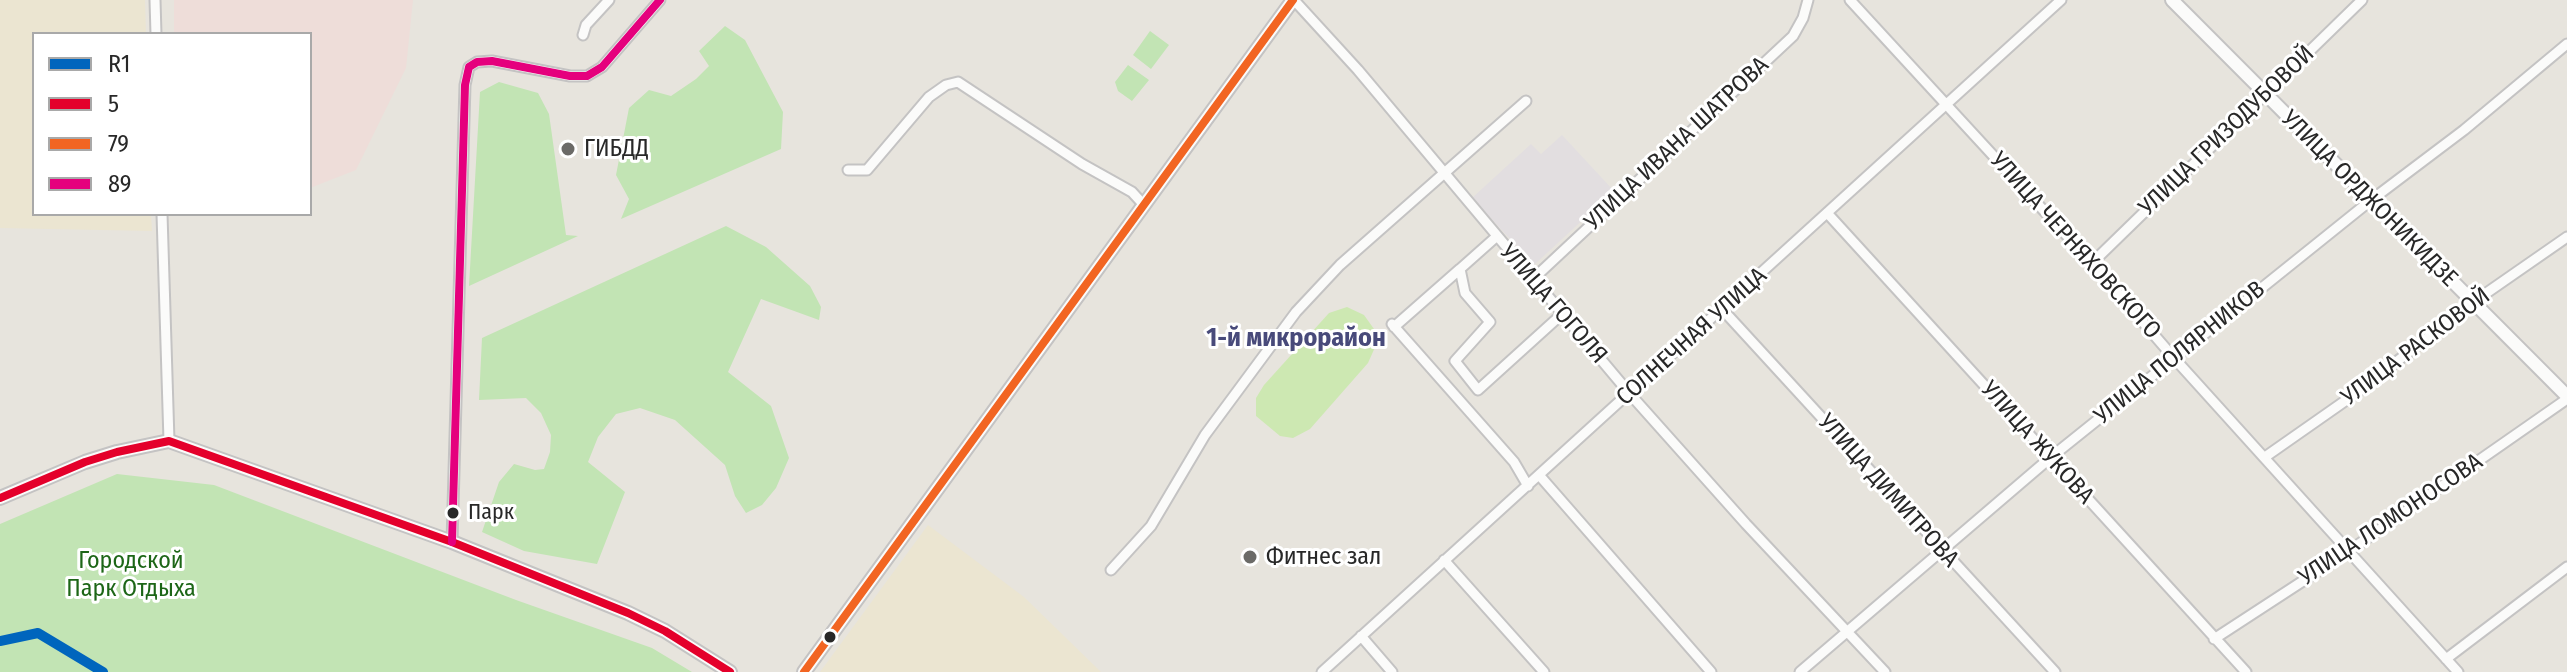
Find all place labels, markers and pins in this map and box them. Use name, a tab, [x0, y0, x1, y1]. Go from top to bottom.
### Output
place label: ГИБДД	[584, 135, 649, 163]
marker: ГИБДД	[559, 140, 577, 158]
place label: Парк	[468, 500, 514, 526]
marker: Парк	[445, 505, 461, 521]
place label: Фитнес зал	[1266, 543, 1381, 571]
marker: Фитнес зал	[1241, 548, 1259, 566]
unlabelled marker	[822, 629, 838, 645]

